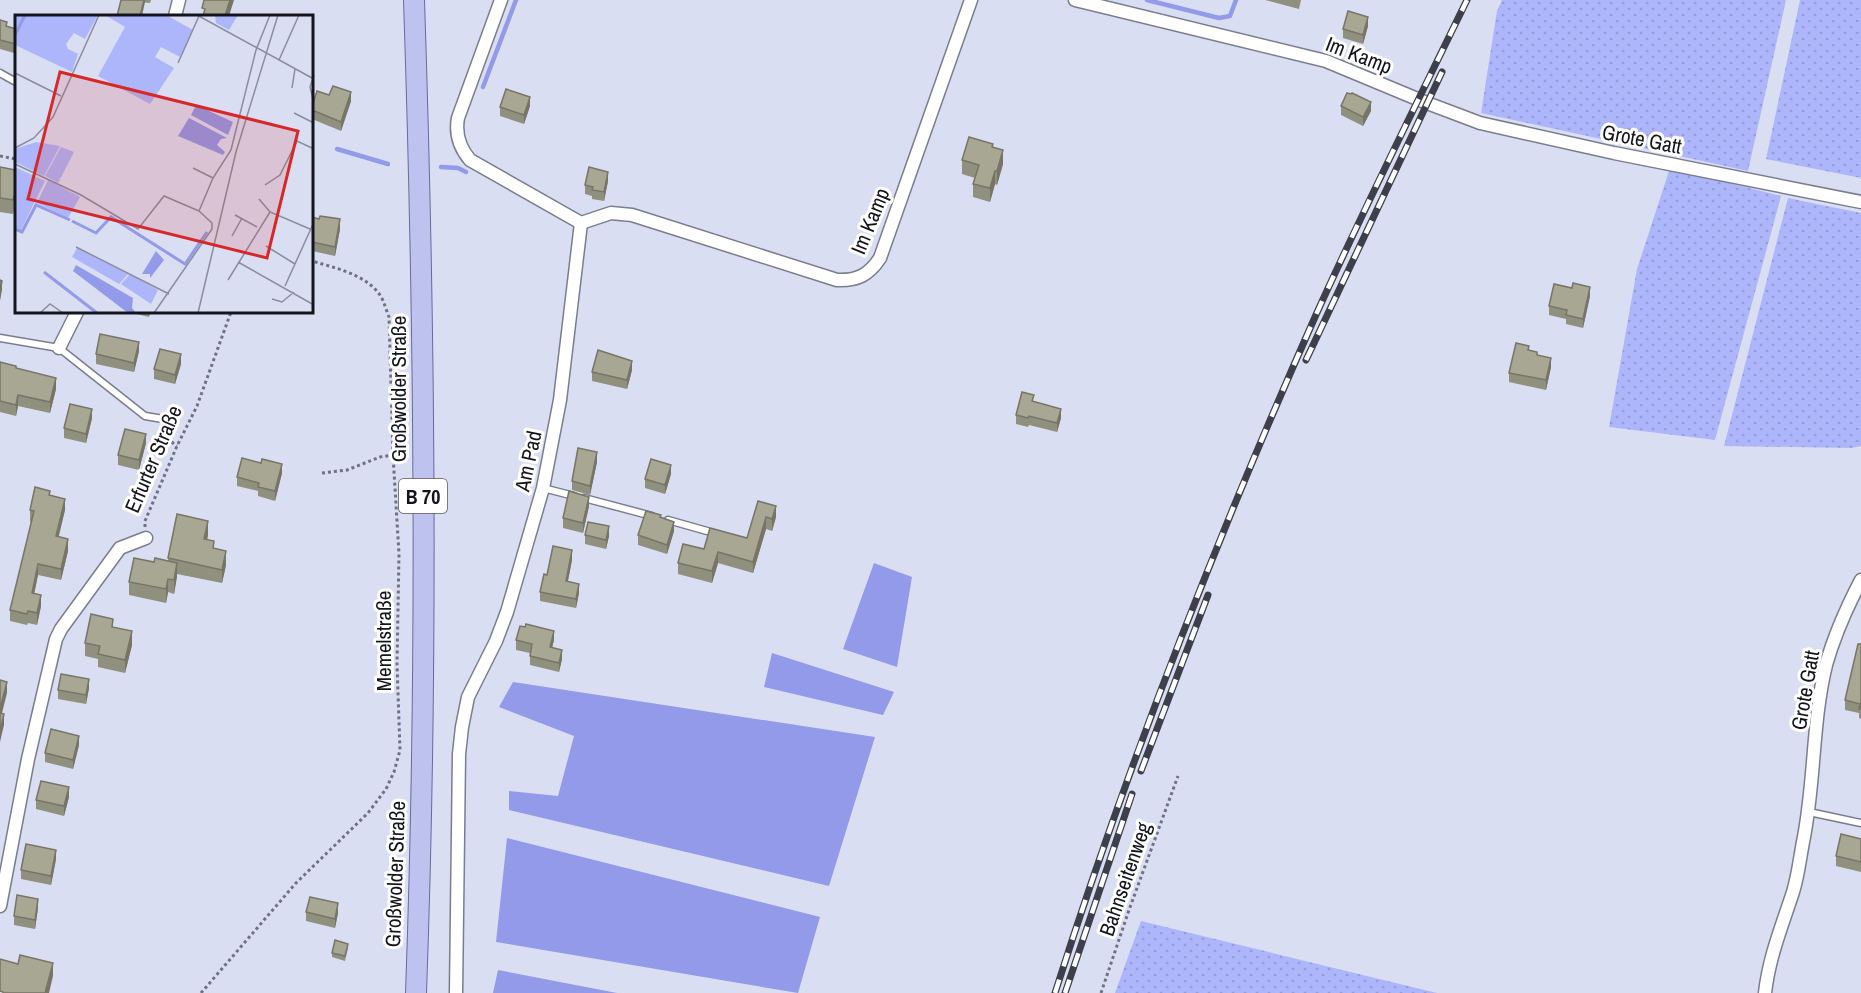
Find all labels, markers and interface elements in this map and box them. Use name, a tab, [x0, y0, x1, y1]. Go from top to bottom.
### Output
inset map	[15, 15, 314, 314]
street label: Im Kamp	[1322, 29, 1396, 81]
street label: Grote Gatt	[1600, 117, 1684, 161]
street label: Im Kamp	[844, 184, 896, 258]
street label: Großwolder Straße	[384, 316, 413, 462]
street label: Erfurter Straße	[117, 401, 189, 517]
street label: Am Pad	[507, 428, 549, 495]
road number: B 70	[399, 479, 447, 513]
street label: Memelstraße	[369, 591, 398, 691]
street label: Grote Gatt	[1784, 648, 1826, 732]
street label: Großwolder Straße	[378, 800, 412, 948]
street label: Bahnseitenweg	[1092, 818, 1158, 940]

